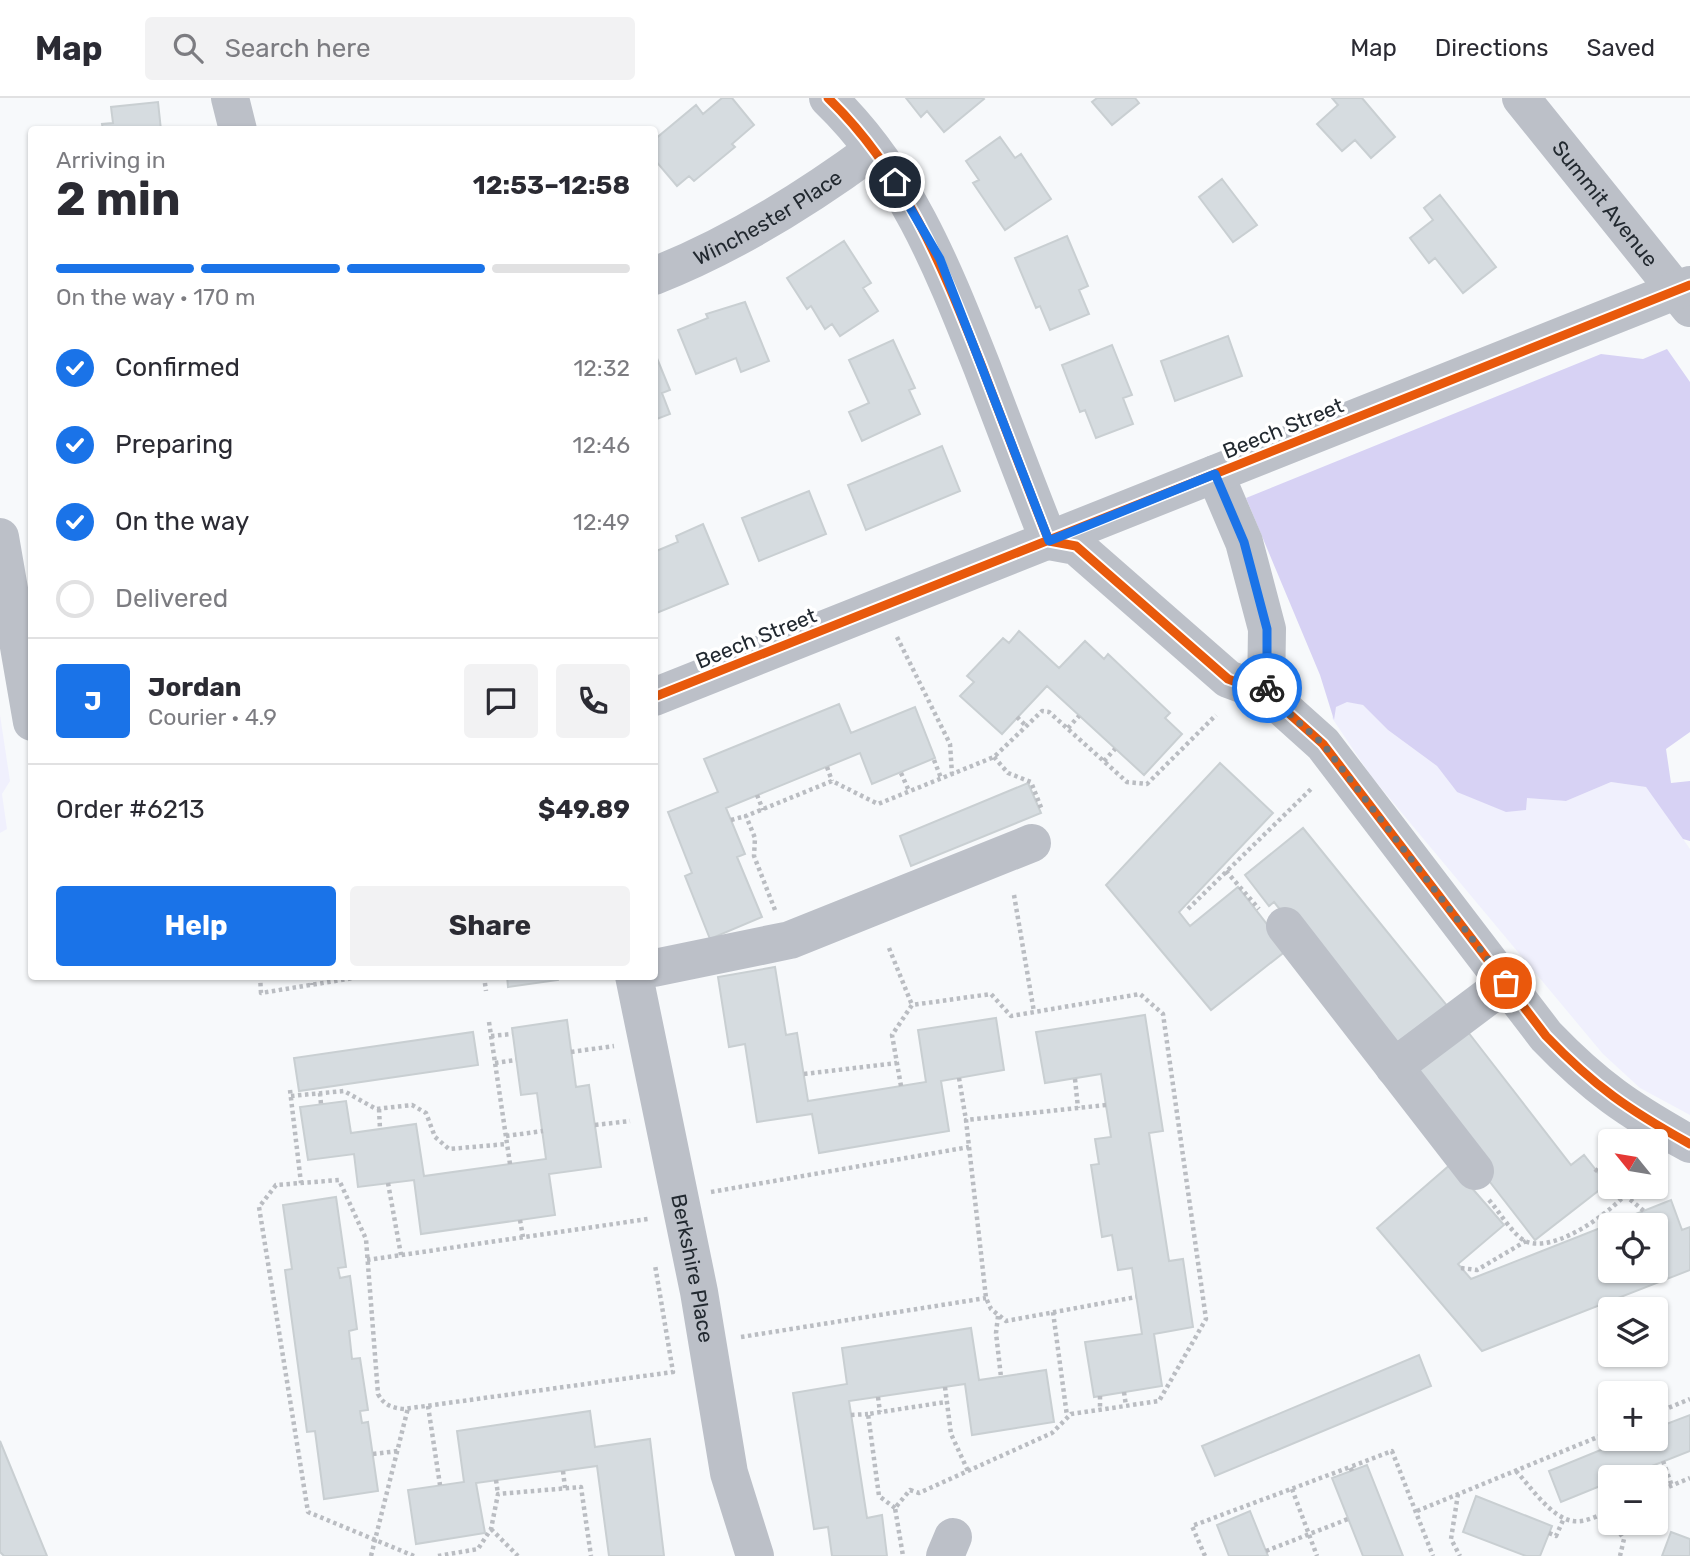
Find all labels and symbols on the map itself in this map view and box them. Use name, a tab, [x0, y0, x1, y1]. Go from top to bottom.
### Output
street label: Summit Avenue	[1547, 135, 1664, 271]
pin	[865, 152, 925, 212]
street label: Winchester Place	[689, 164, 846, 270]
street label: Beech Street	[1219, 392, 1347, 464]
street label: Beech Street	[692, 602, 820, 674]
courier	[1232, 653, 1302, 723]
pin	[1476, 953, 1536, 1013]
north arrow	[1598, 1129, 1668, 1199]
street label: Berkshire Place	[667, 1191, 720, 1344]

